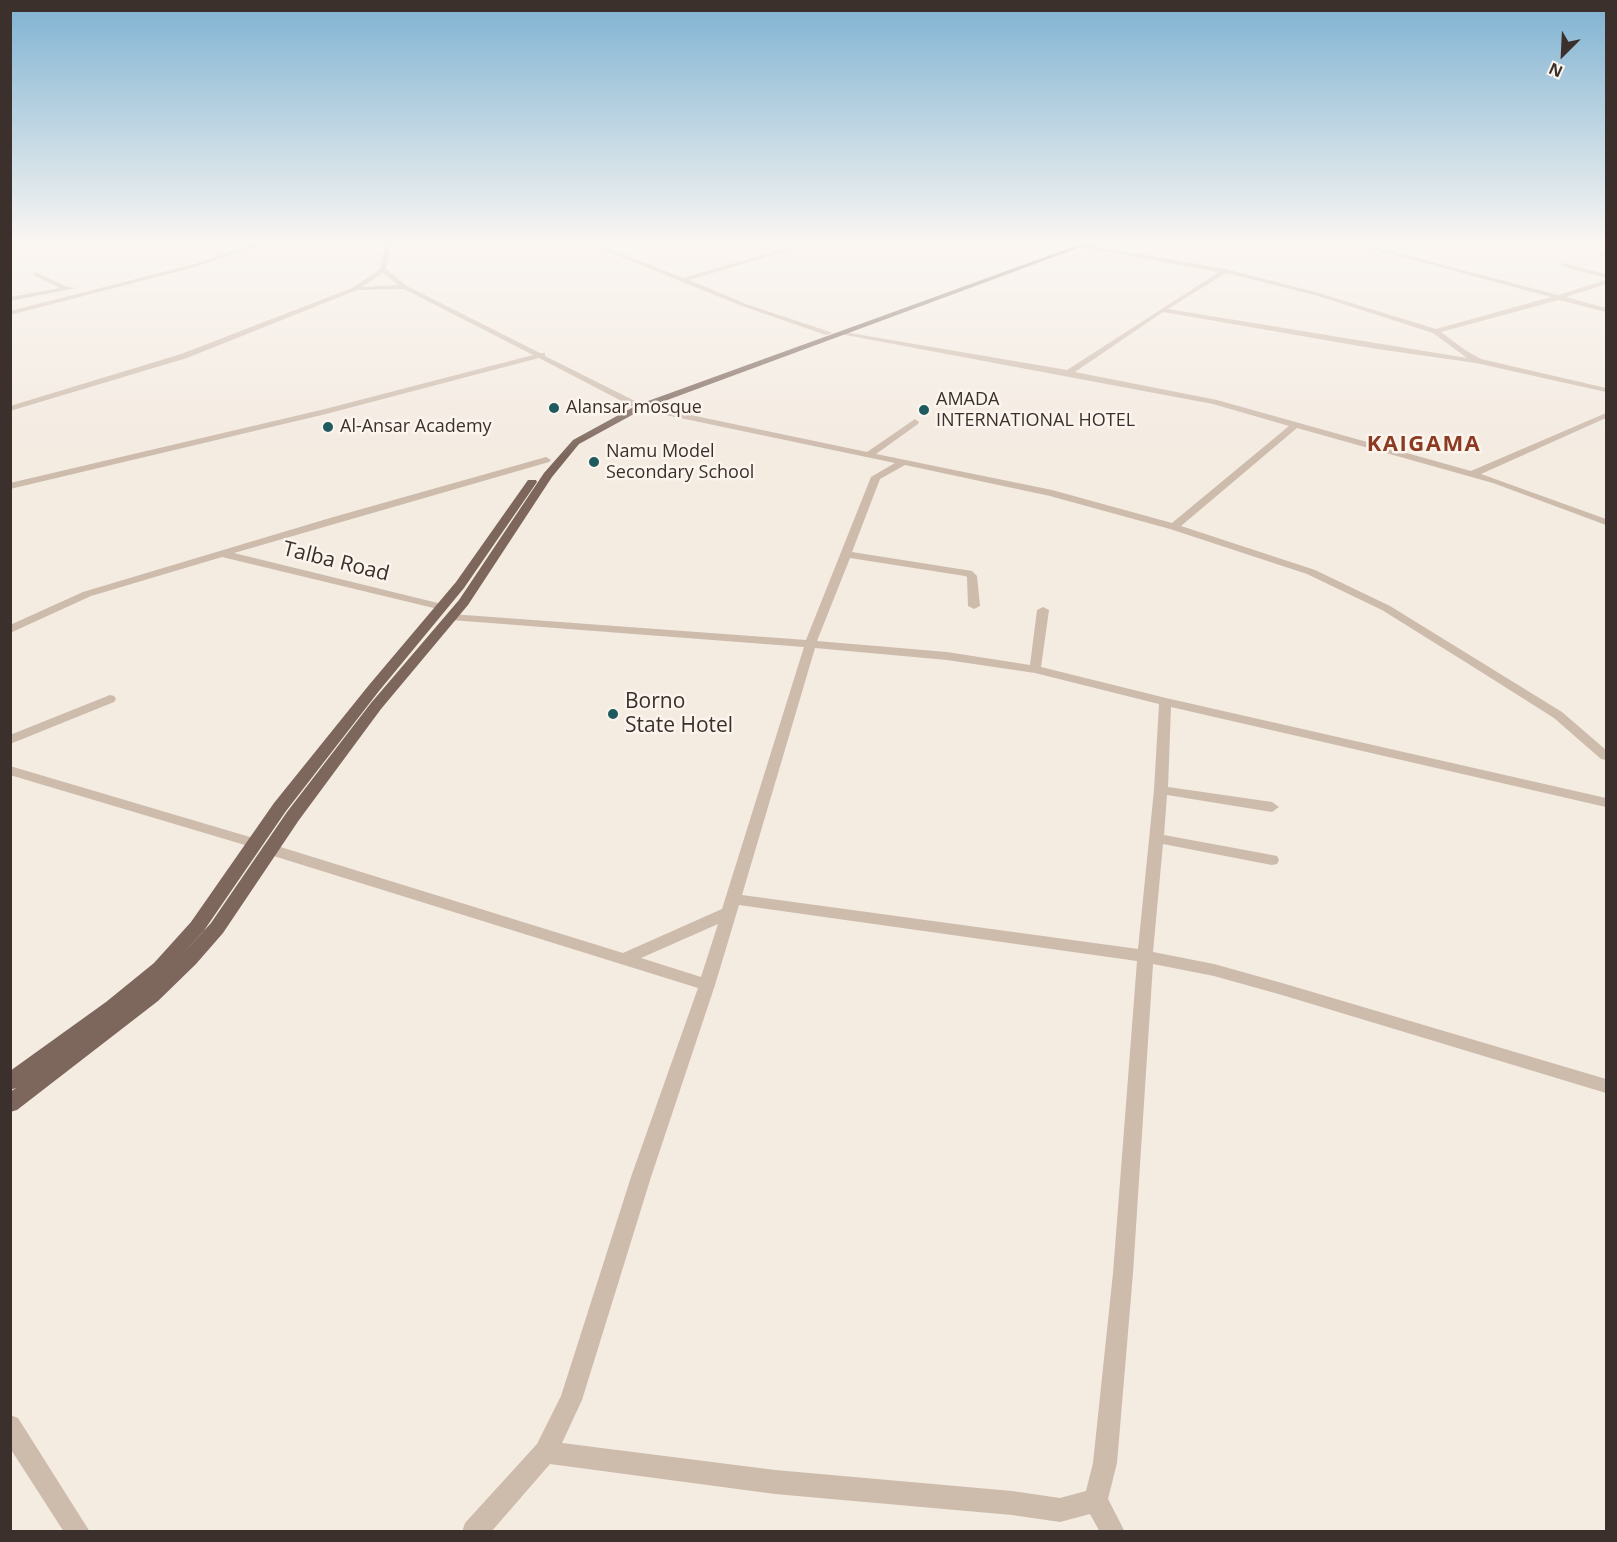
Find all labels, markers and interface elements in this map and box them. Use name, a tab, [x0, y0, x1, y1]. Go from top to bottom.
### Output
north arrow	[1533, 24, 1593, 84]
text: N	[1545, 58, 1566, 83]
place label: AMADA INTERNATIONAL HOTEL	[936, 389, 1135, 432]
place label: Alansar mosque	[566, 397, 702, 419]
marker: Alansar mosque	[547, 401, 561, 415]
marker: AMADA INTERNATIONAL HOTEL	[917, 403, 931, 417]
place label: Al-Ansar Academy	[340, 416, 492, 438]
marker: Al-Ansar Academy	[321, 420, 335, 434]
district label: KAIGAMA	[1367, 432, 1481, 458]
place label: Namu Model Secondary School	[606, 441, 754, 484]
marker: Namu Model Secondary School	[587, 455, 601, 469]
street label: Talba Road	[280, 537, 392, 587]
place label: Borno State Hotel	[625, 689, 733, 739]
marker: Borno State Hotel	[606, 707, 620, 721]

